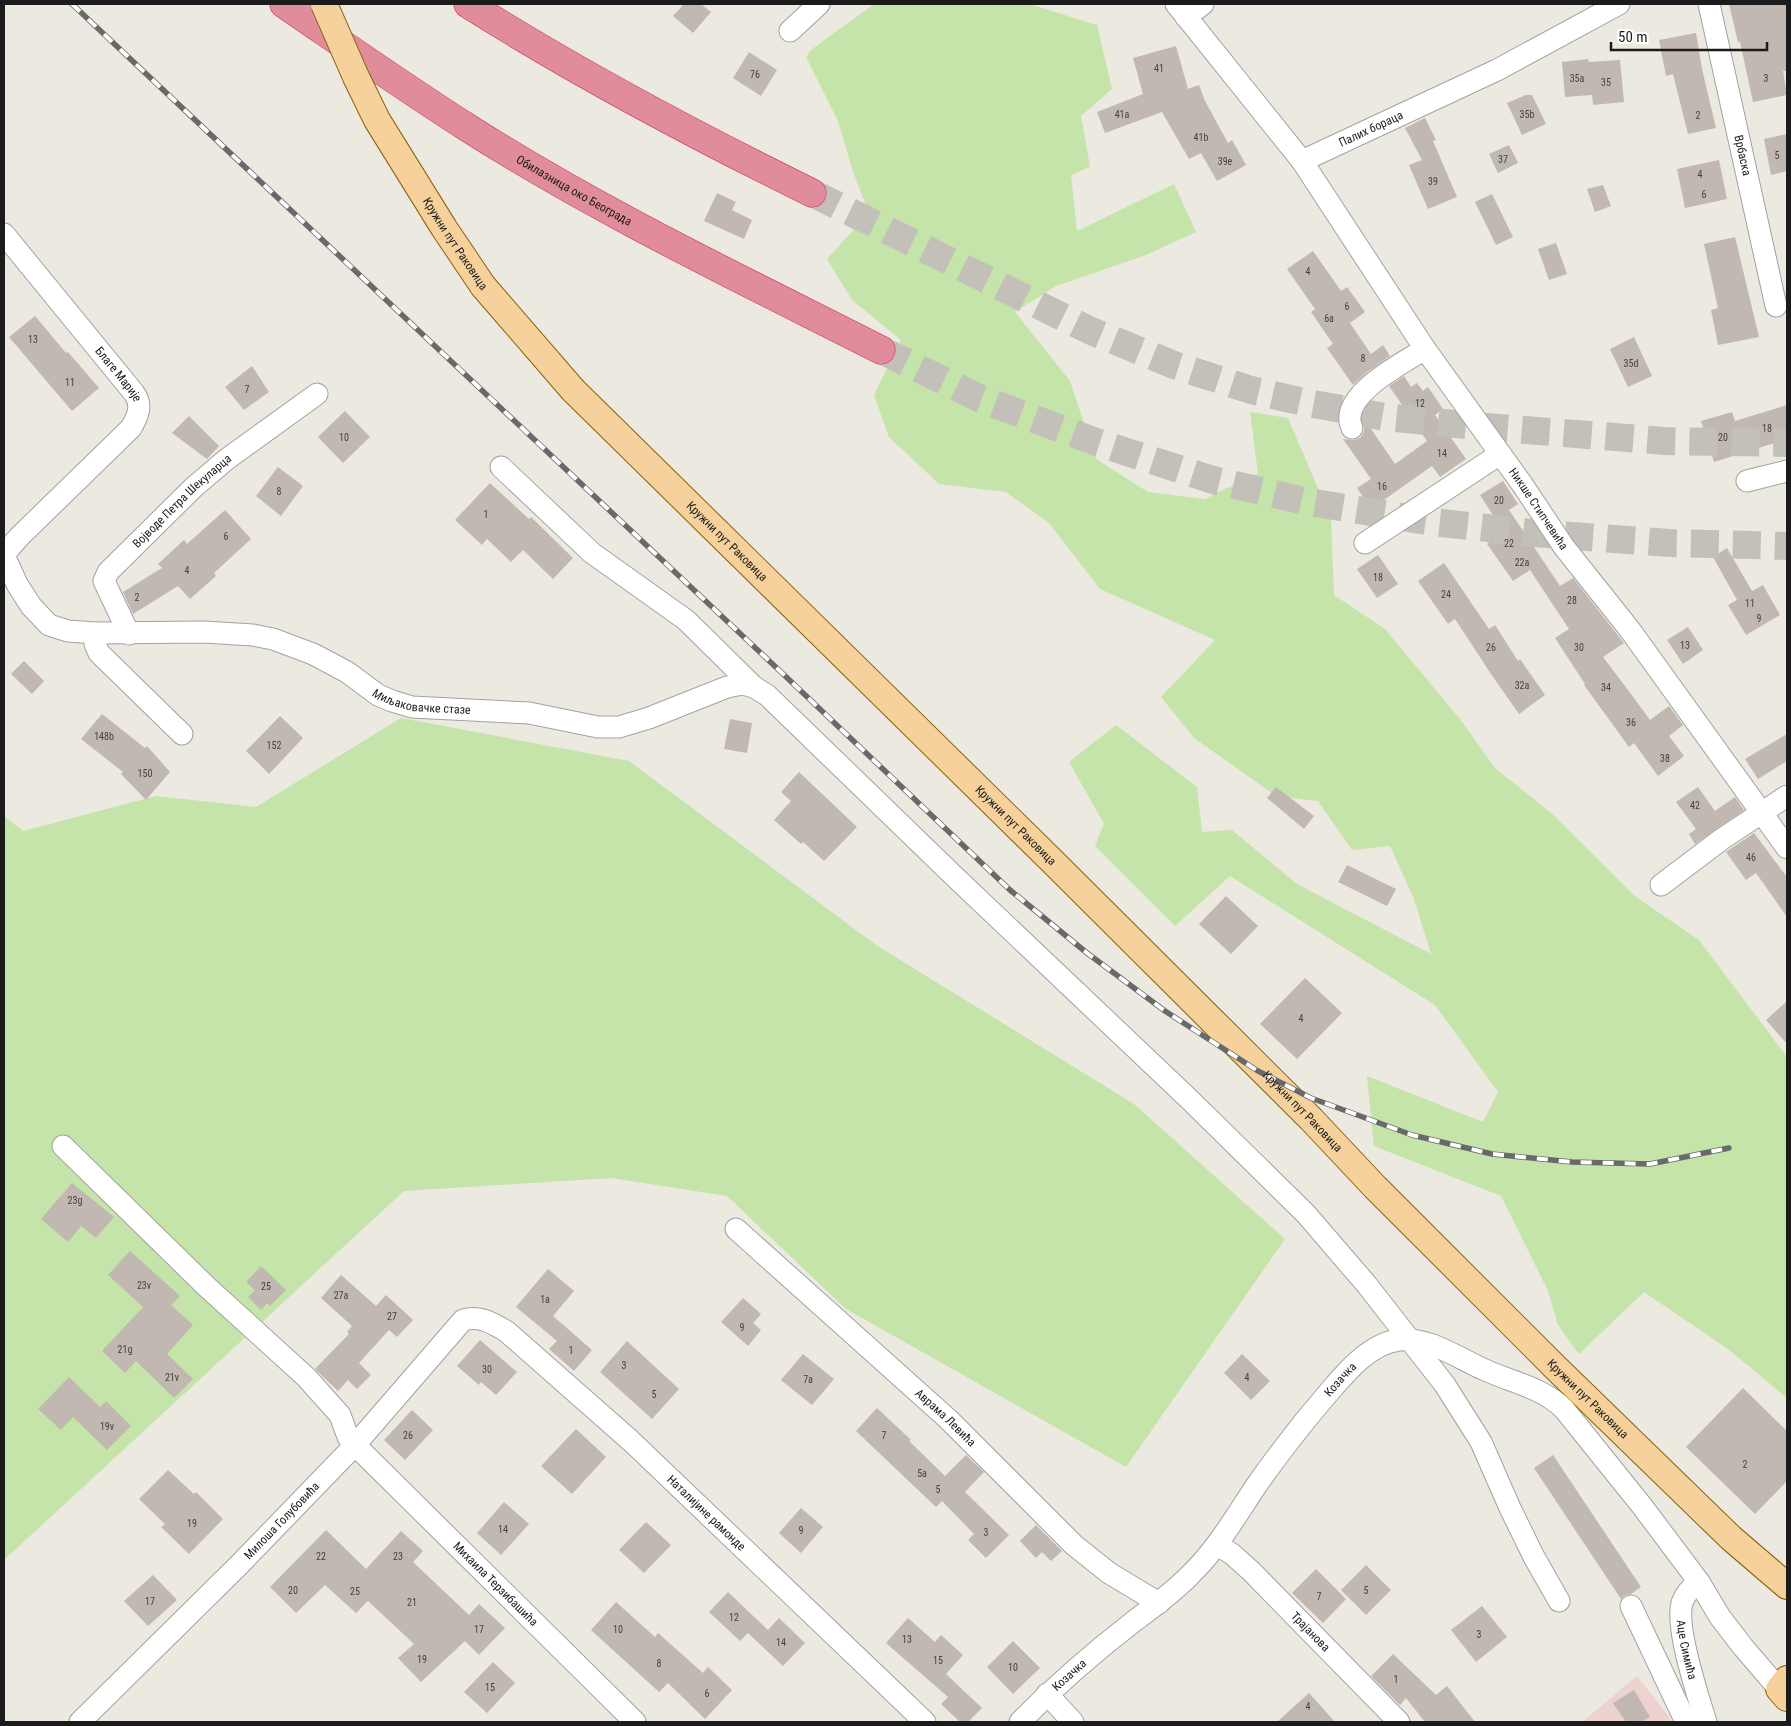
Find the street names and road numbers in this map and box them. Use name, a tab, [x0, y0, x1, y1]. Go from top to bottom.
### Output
street label: Палих бораца	[1337, 108, 1405, 150]
street label: Врбаска	[1731, 134, 1754, 177]
street label: Обилазница око Београда	[514, 152, 634, 229]
street label: Кружни пут Раковица	[420, 195, 491, 293]
street label: Благе Марије	[92, 344, 145, 404]
street label: Војводе Петра Шекуларца	[130, 451, 234, 551]
street label: Никше Стипчевића	[1506, 465, 1571, 553]
street label: Кружни пут Раковица	[684, 499, 770, 584]
street label: Миљаковачке стазе	[369, 686, 471, 717]
street label: Кружни пут Раковица	[973, 783, 1059, 868]
street label: Кружни пут Раковица	[1260, 1068, 1345, 1155]
street label: Кружни пут Раковица	[1544, 1356, 1631, 1442]
street label: Козачка	[1321, 1359, 1359, 1399]
street label: Аврама Левића	[912, 1386, 979, 1450]
street label: Наталијине рамонде	[664, 1472, 749, 1554]
street label: Милоша Голубовића	[241, 1479, 322, 1562]
street label: Михаила Терзибашића	[450, 1539, 541, 1629]
street label: Трајанова	[1288, 1609, 1333, 1655]
street label: Аце Симића	[1674, 1619, 1700, 1681]
street label: Козачка	[1049, 1656, 1089, 1694]

